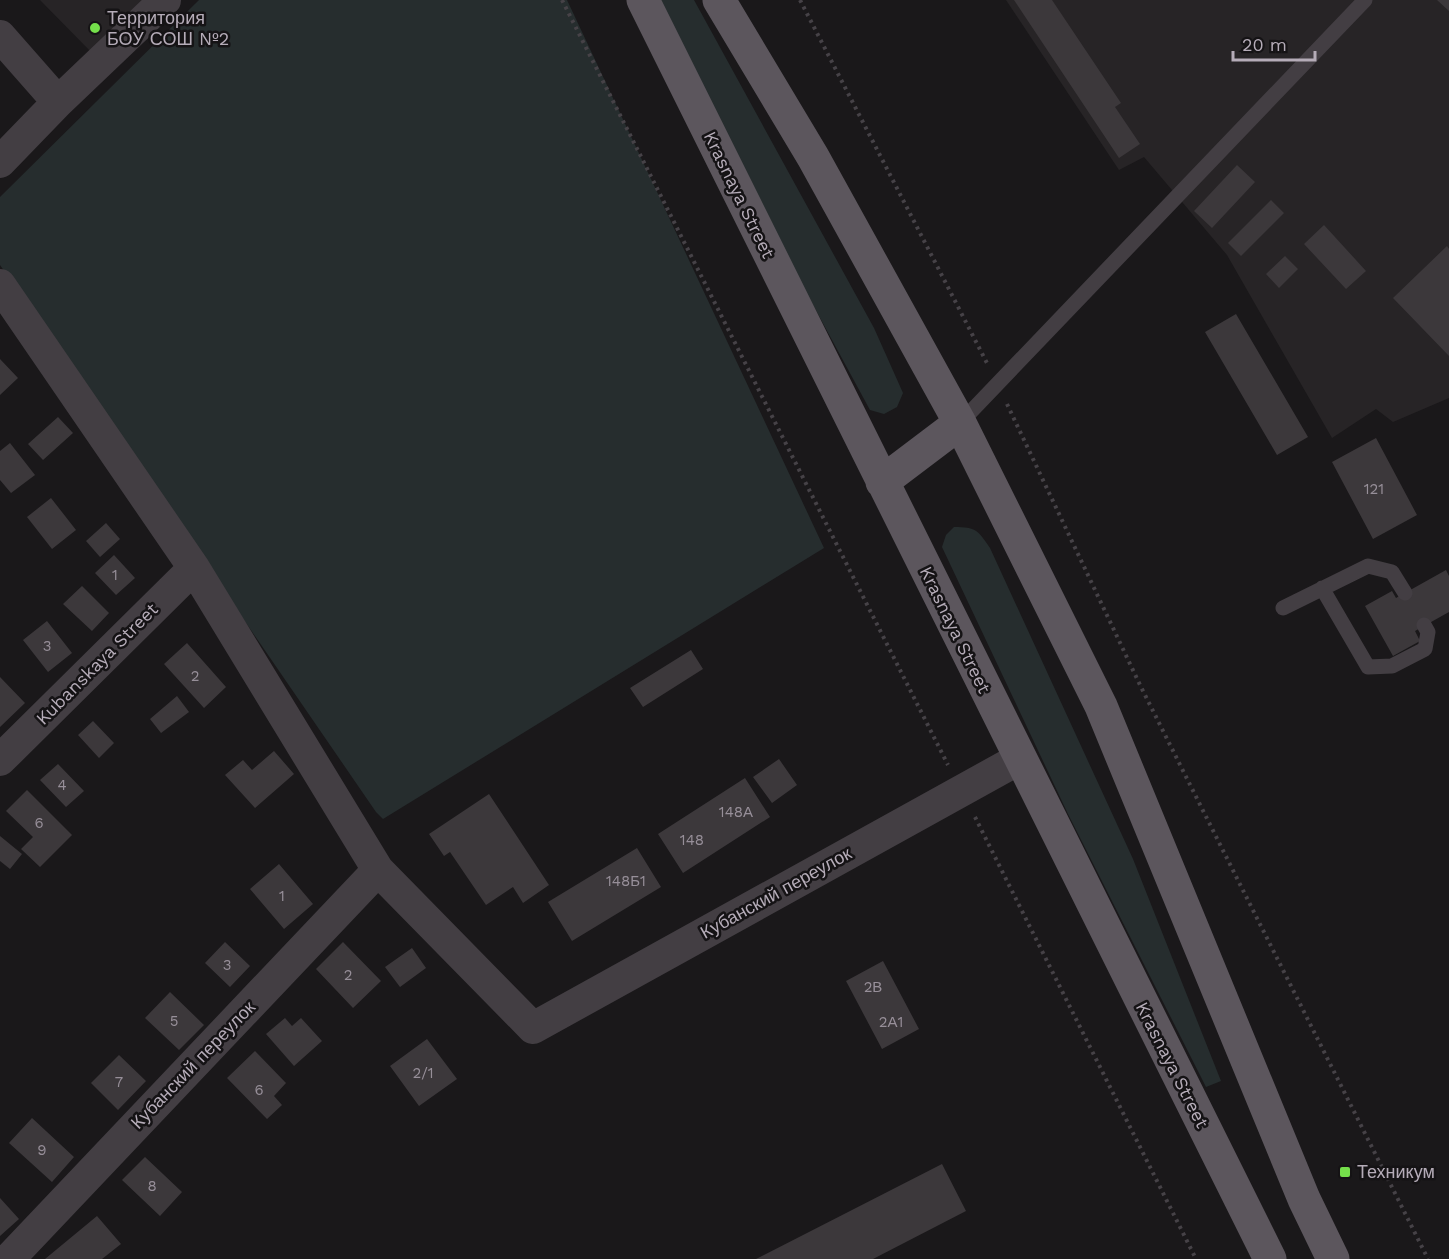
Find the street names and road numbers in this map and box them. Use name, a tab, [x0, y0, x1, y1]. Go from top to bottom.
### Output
street label: Krasnaya Street	[700, 128, 779, 262]
street label: Krasnaya Street	[916, 563, 995, 697]
street label: Kubanskaya Street	[31, 598, 162, 729]
street label: Кубанский переулок	[697, 842, 855, 943]
street label: Кубанский переулок	[126, 996, 259, 1133]
street label: Krasnaya Street	[1132, 998, 1213, 1132]

